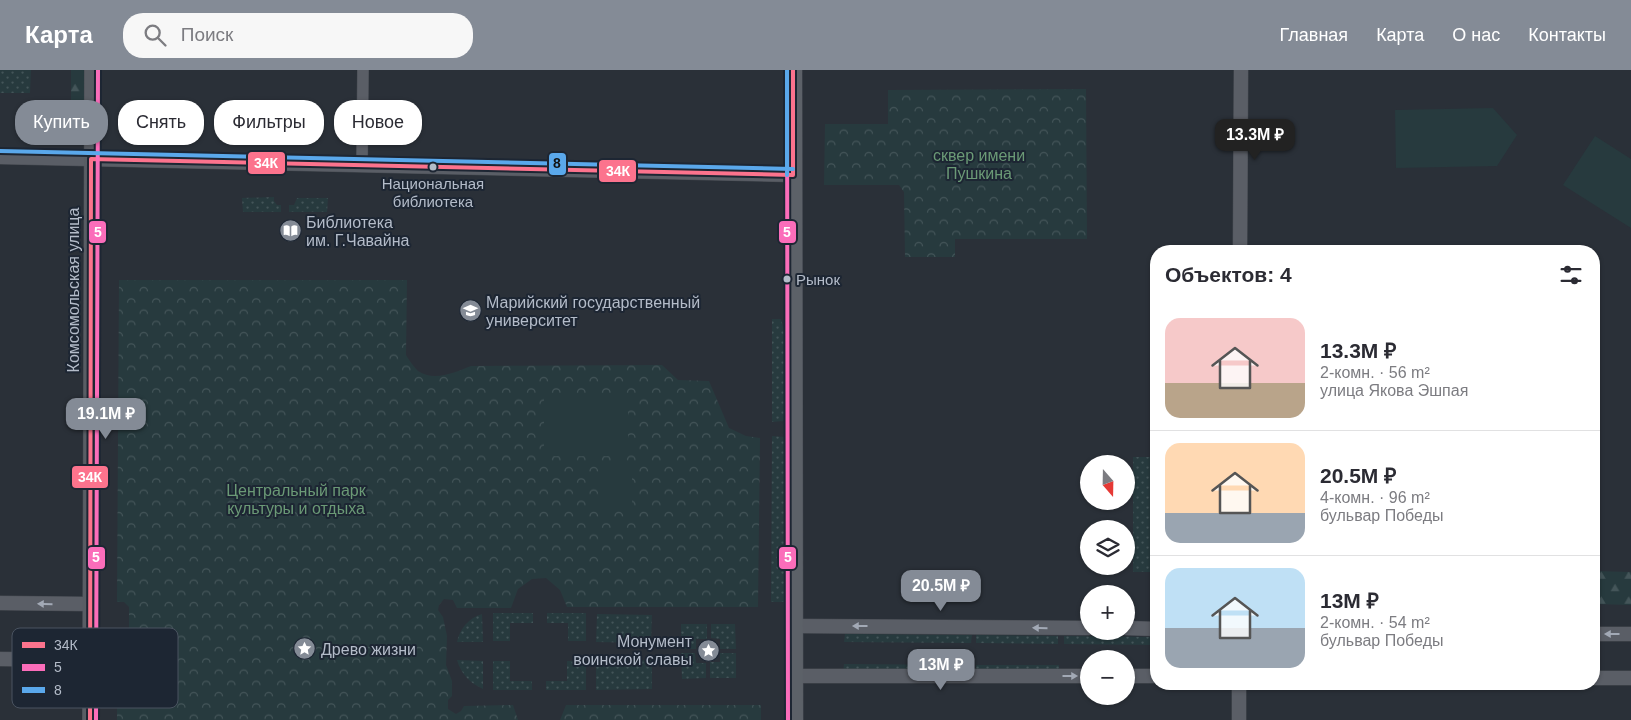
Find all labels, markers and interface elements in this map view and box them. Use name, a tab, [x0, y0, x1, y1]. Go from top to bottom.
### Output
search box	[123, 13, 473, 58]
text: Карта	[25, 21, 93, 48]
icon: search	[141, 21, 169, 49]
text: Поиск	[181, 24, 233, 45]
text: Главная	[1280, 25, 1348, 45]
text: Карта	[1376, 25, 1424, 45]
text: О нас	[1452, 25, 1500, 45]
text: Контакты	[1528, 25, 1606, 45]
chip: Купить	[15, 100, 108, 145]
chip: Снять	[118, 100, 204, 145]
chip: Фильтры	[214, 100, 324, 145]
chip: Новое	[334, 100, 422, 145]
pin: 13.3M ₽	[1209, 118, 1301, 161]
text: 13.3M ₽	[1226, 126, 1284, 143]
park label: сквер имени Пушкина	[933, 147, 1025, 182]
line badge: 34К	[247, 151, 286, 175]
line badge: 8	[548, 152, 567, 176]
text: 34К	[254, 155, 279, 171]
text: 8	[553, 155, 561, 171]
line badge: 34К	[598, 159, 637, 183]
marker: Национальная библиотека	[428, 162, 438, 172]
text: 34К	[606, 163, 631, 179]
place label: Национальная библиотека	[382, 175, 484, 210]
street label: Комсомольская улица	[65, 207, 82, 372]
place label: Библиотека им. Г.Чавайна	[306, 214, 410, 249]
library icon: Библиотека им. Г.Чавайна	[278, 219, 302, 243]
line badge: 5	[88, 220, 107, 244]
line badge: 5	[778, 220, 797, 244]
text: 5	[94, 224, 102, 240]
text: 5	[783, 224, 791, 240]
icon: filters	[1557, 261, 1585, 289]
text: Объектов: 4	[1165, 263, 1292, 286]
place label: Рынок	[796, 271, 840, 288]
marker: Рынок	[782, 274, 792, 284]
place label: Марийский государственный университет	[486, 294, 700, 329]
school or university icon: Марийский государственный университет	[458, 299, 482, 323]
icon: home	[1205, 338, 1265, 398]
text: 13.3M ₽	[1320, 339, 1396, 362]
text: 2-комн. · 56 m²	[1320, 364, 1430, 381]
text: улица Якова Эшпая	[1320, 382, 1468, 399]
pin: 19.1M ₽	[60, 398, 152, 440]
text: 19.1M ₽	[77, 405, 135, 422]
north arrow	[1080, 455, 1135, 510]
map controls	[1080, 455, 1135, 705]
icon: home	[1205, 463, 1265, 523]
text: 20.5M ₽	[1320, 464, 1396, 487]
line badge: 34К	[71, 465, 109, 489]
text: 34К	[78, 469, 103, 485]
park label: Центральный парк культуры и отдыха	[226, 482, 367, 517]
text: 4-комн. · 96 m²	[1320, 489, 1430, 506]
text: бульвар Победы	[1320, 507, 1443, 524]
button: layers	[1080, 520, 1135, 575]
line badge: 5	[87, 546, 106, 570]
line badge: 5	[778, 546, 797, 570]
text: 5	[92, 549, 100, 565]
text: 5	[784, 549, 792, 565]
pin: 20.5M ₽	[895, 570, 987, 612]
text: 20.5M ₽	[912, 577, 970, 594]
button: +	[1080, 585, 1135, 640]
icon: home	[1205, 588, 1265, 648]
text: 13M ₽	[1320, 589, 1379, 612]
one-way arrow	[37, 600, 53, 608]
text: 2-комн. · 54 m²	[1320, 614, 1430, 631]
one-way arrow	[852, 622, 868, 630]
one-way arrow	[1032, 624, 1048, 632]
legend	[12, 628, 178, 708]
one-way arrow	[1604, 630, 1620, 638]
text: бульвар Победы	[1320, 632, 1443, 649]
place label: Монумент воинской славы	[573, 633, 693, 668]
text: 34К	[54, 637, 79, 653]
place icon: Древо жизни	[293, 637, 317, 661]
place icon: Монумент воинской славы	[696, 638, 720, 662]
place label: Древо жизни	[321, 641, 416, 658]
pin: 13M ₽	[906, 648, 976, 691]
button: −	[1080, 650, 1135, 705]
text: 13M ₽	[919, 656, 963, 673]
text: 5	[54, 659, 62, 675]
one-way arrow	[1062, 672, 1078, 680]
text: 8	[54, 682, 62, 698]

